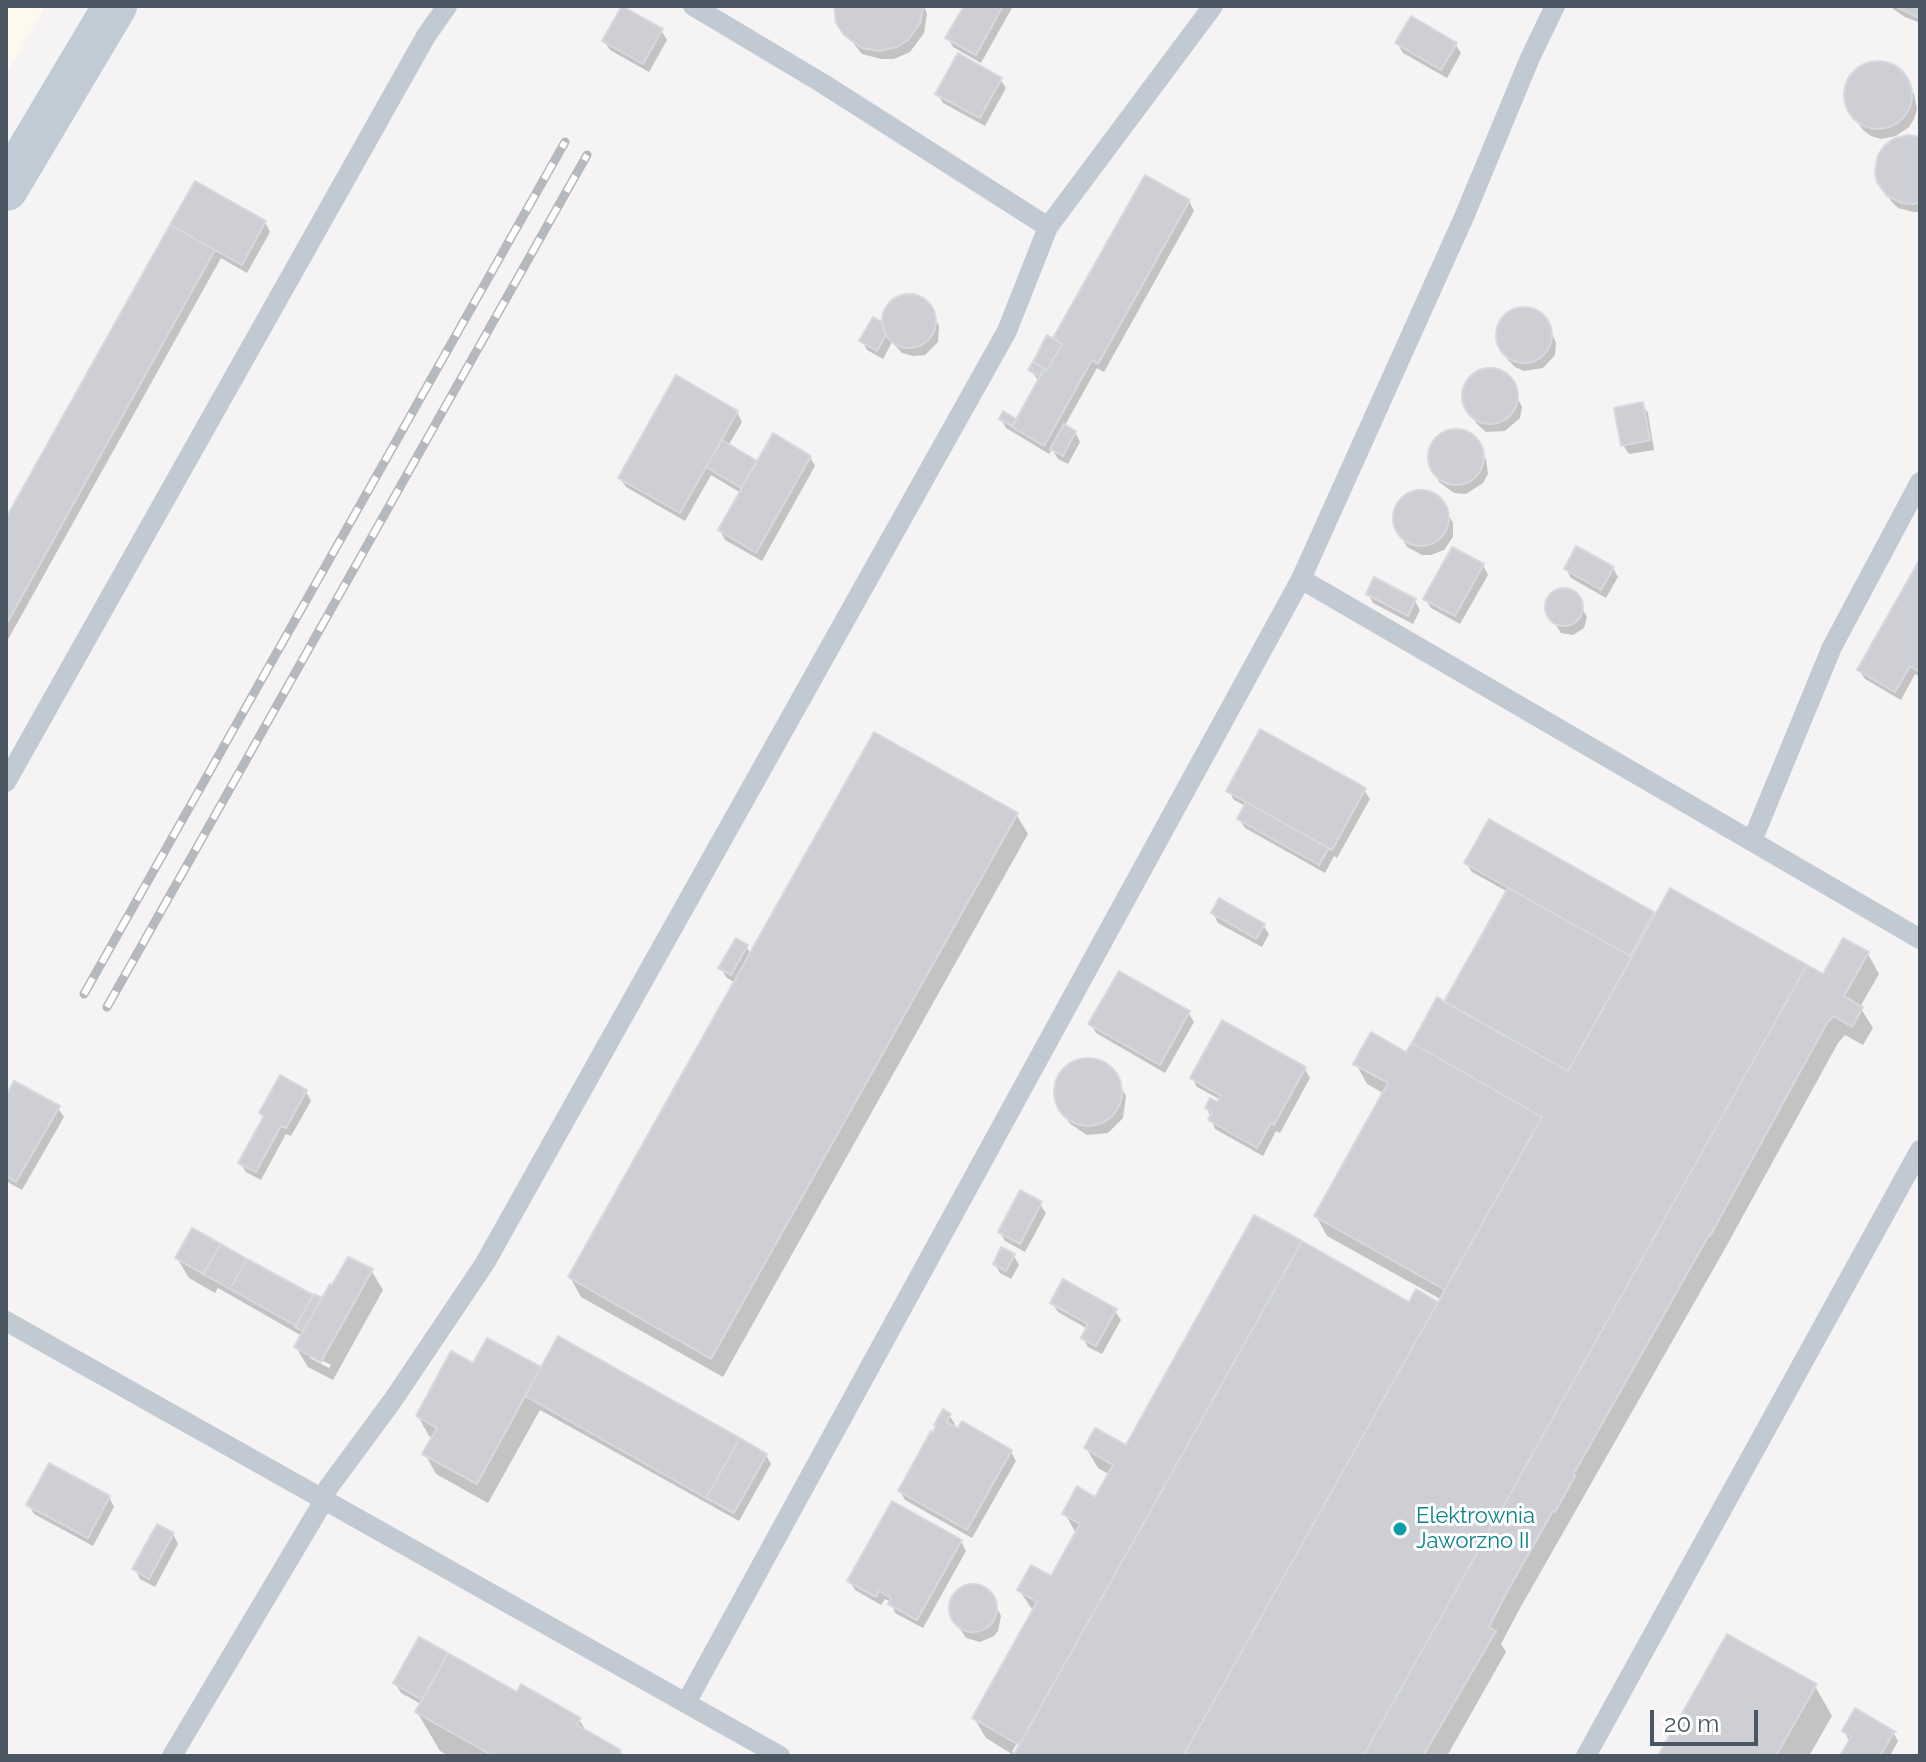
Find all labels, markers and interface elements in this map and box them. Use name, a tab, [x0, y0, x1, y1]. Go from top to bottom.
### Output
place label: Elektrownia Jaworzno II	[1416, 1503, 1535, 1554]
marker: Elektrownia Jaworzno II	[1391, 1520, 1409, 1538]
scale bar	[1654, 1694, 1762, 1744]
text: 20 m	[1664, 1709, 1719, 1738]

